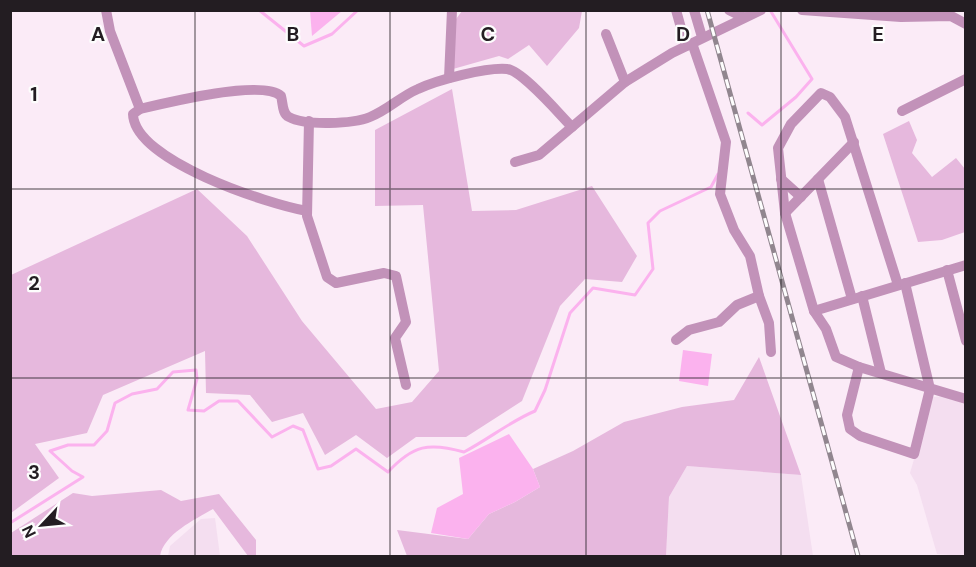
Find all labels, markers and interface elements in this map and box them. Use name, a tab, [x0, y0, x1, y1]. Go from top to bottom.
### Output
text: A	[91, 21, 105, 47]
text: B	[287, 21, 299, 47]
text: C	[481, 21, 495, 47]
text: D	[676, 21, 690, 47]
text: E	[872, 21, 884, 47]
text: 1	[30, 81, 38, 107]
text: 2	[28, 270, 40, 296]
text: 3	[28, 459, 40, 485]
north arrow	[12, 495, 72, 555]
text: N	[17, 522, 41, 541]

